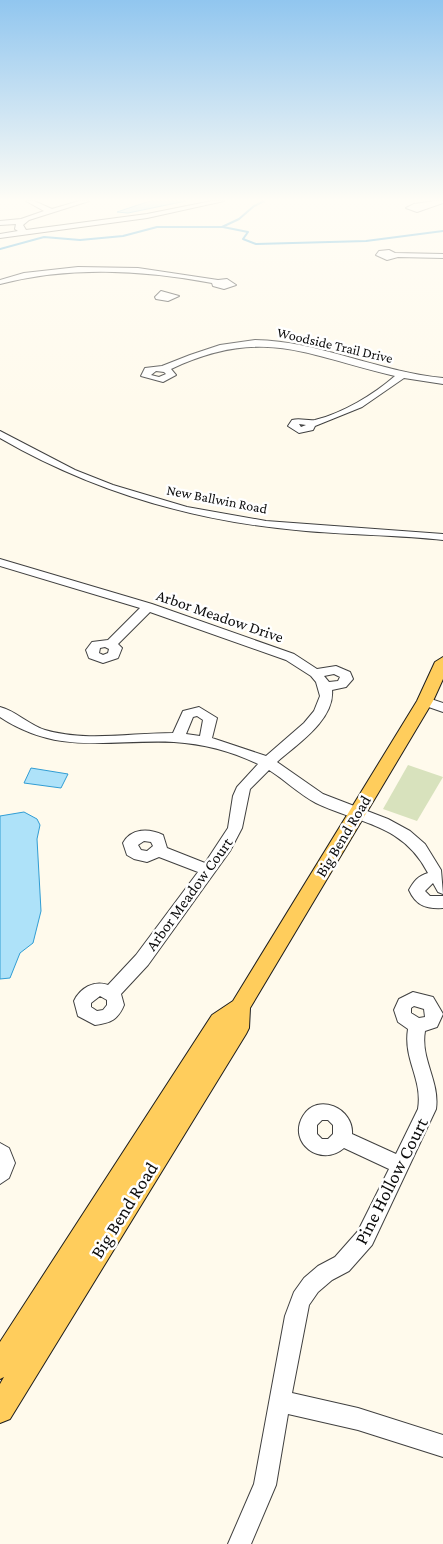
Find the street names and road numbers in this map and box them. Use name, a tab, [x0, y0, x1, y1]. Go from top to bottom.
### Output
street label: Woodside Trail Drive	[276, 324, 394, 366]
street label: New Ballwin Road	[165, 481, 269, 517]
street label: Arbor Meadow Drive	[154, 586, 286, 646]
street label: Big Bend Road	[312, 792, 375, 880]
street label: Arbor Meadow Court	[142, 834, 236, 954]
street label: Pine Hollow Court	[350, 1114, 432, 1248]
street label: Big Bend Road	[86, 1158, 162, 1262]

